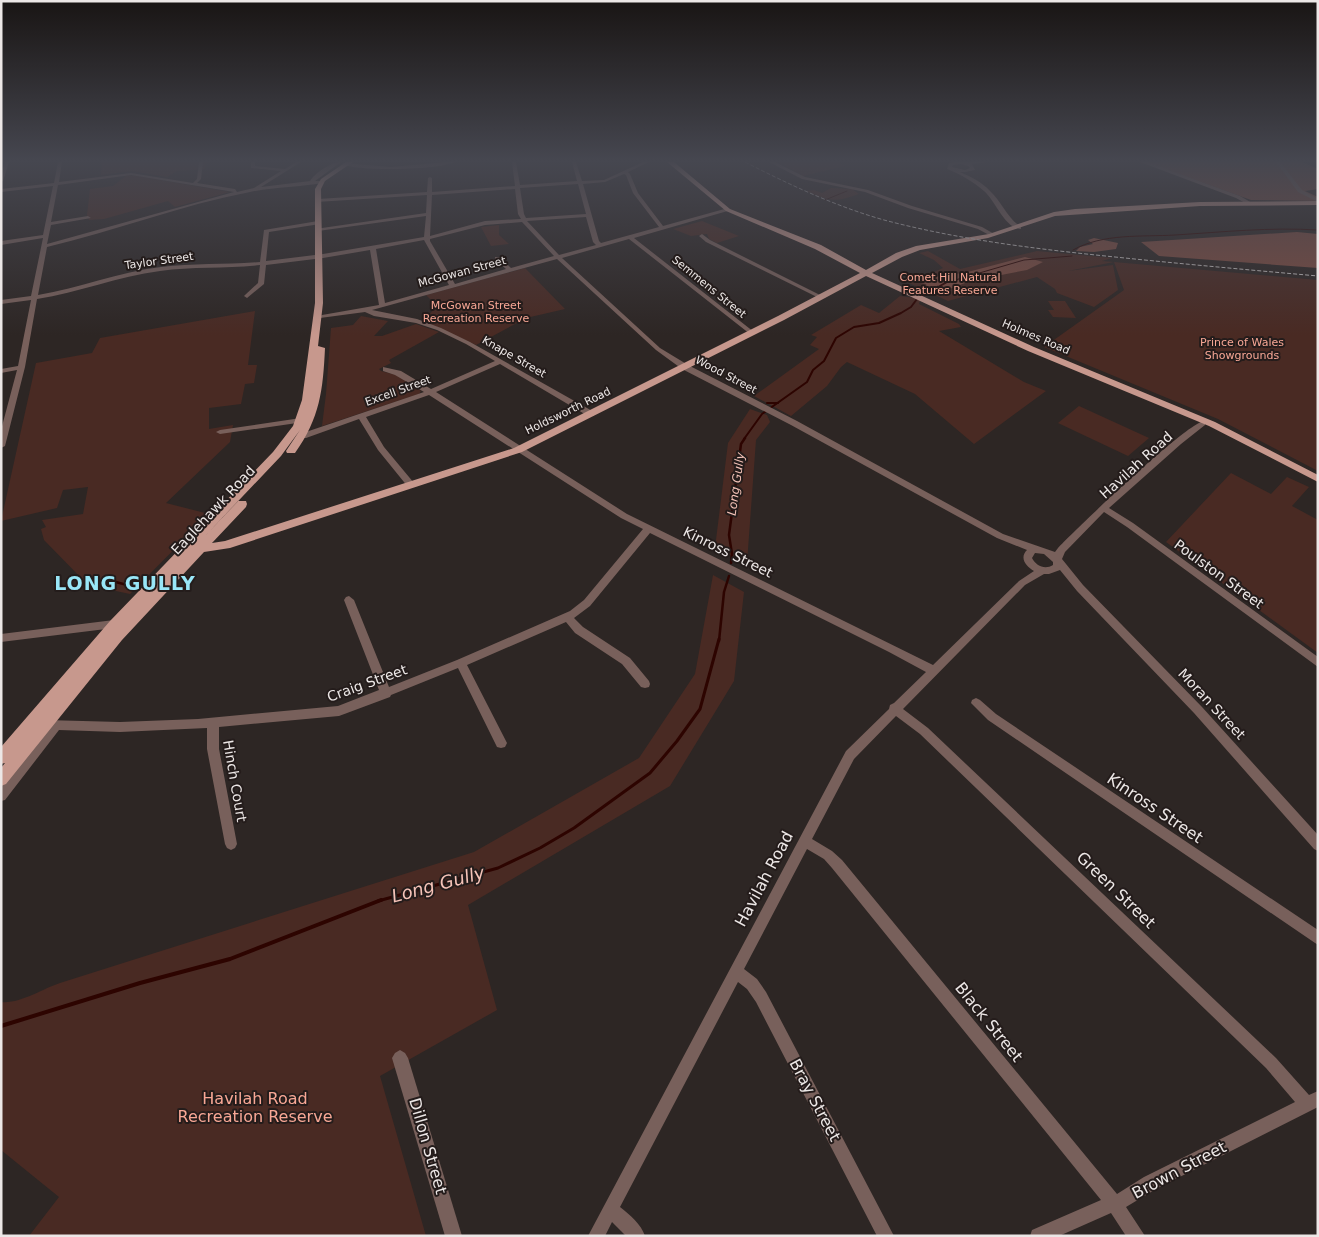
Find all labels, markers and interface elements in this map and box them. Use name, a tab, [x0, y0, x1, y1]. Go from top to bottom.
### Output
street label: Taylor Street	[123, 250, 195, 272]
street label: Semmens Street	[669, 253, 749, 321]
street label: McGowan Street	[417, 254, 508, 290]
park label: Comet Hill Natural Features Reserve	[899, 271, 1001, 297]
park label: McGowan Street Recreation Reserve	[423, 299, 529, 325]
street label: Holmes Road	[1000, 317, 1072, 357]
street label: Knape Street	[480, 333, 549, 381]
park label: Prince of Wales Showgrounds	[1200, 336, 1284, 362]
street label: Wood Street	[693, 353, 759, 397]
street label: Excell Street	[363, 373, 433, 409]
street label: Holdsworth Road	[523, 385, 613, 437]
street label: Havilah Road	[1096, 428, 1176, 502]
water label: Long Gully	[725, 451, 747, 517]
street label: Eaglehawk Road	[168, 462, 258, 558]
street label: Kinross Street	[681, 523, 776, 581]
street label: Poulston Street	[1171, 536, 1267, 612]
district label: LONG GULLY	[54, 572, 196, 594]
street label: Craig Street	[325, 661, 410, 705]
street label: Moran Street	[1175, 665, 1249, 743]
street label: Hinch Court	[220, 739, 250, 824]
street label: Kinross Street	[1103, 769, 1207, 847]
street label: Havilah Road	[731, 828, 797, 930]
street label: Green Street	[1073, 848, 1159, 932]
water label: Long Gully	[389, 861, 487, 907]
street label: Black Street	[951, 978, 1027, 1066]
street label: Bray Street	[785, 1056, 845, 1144]
park label: Havilah Road Recreation Reserve	[178, 1089, 332, 1126]
street label: Dillon Street	[405, 1096, 451, 1196]
street label: Brown Street	[1129, 1137, 1229, 1203]

